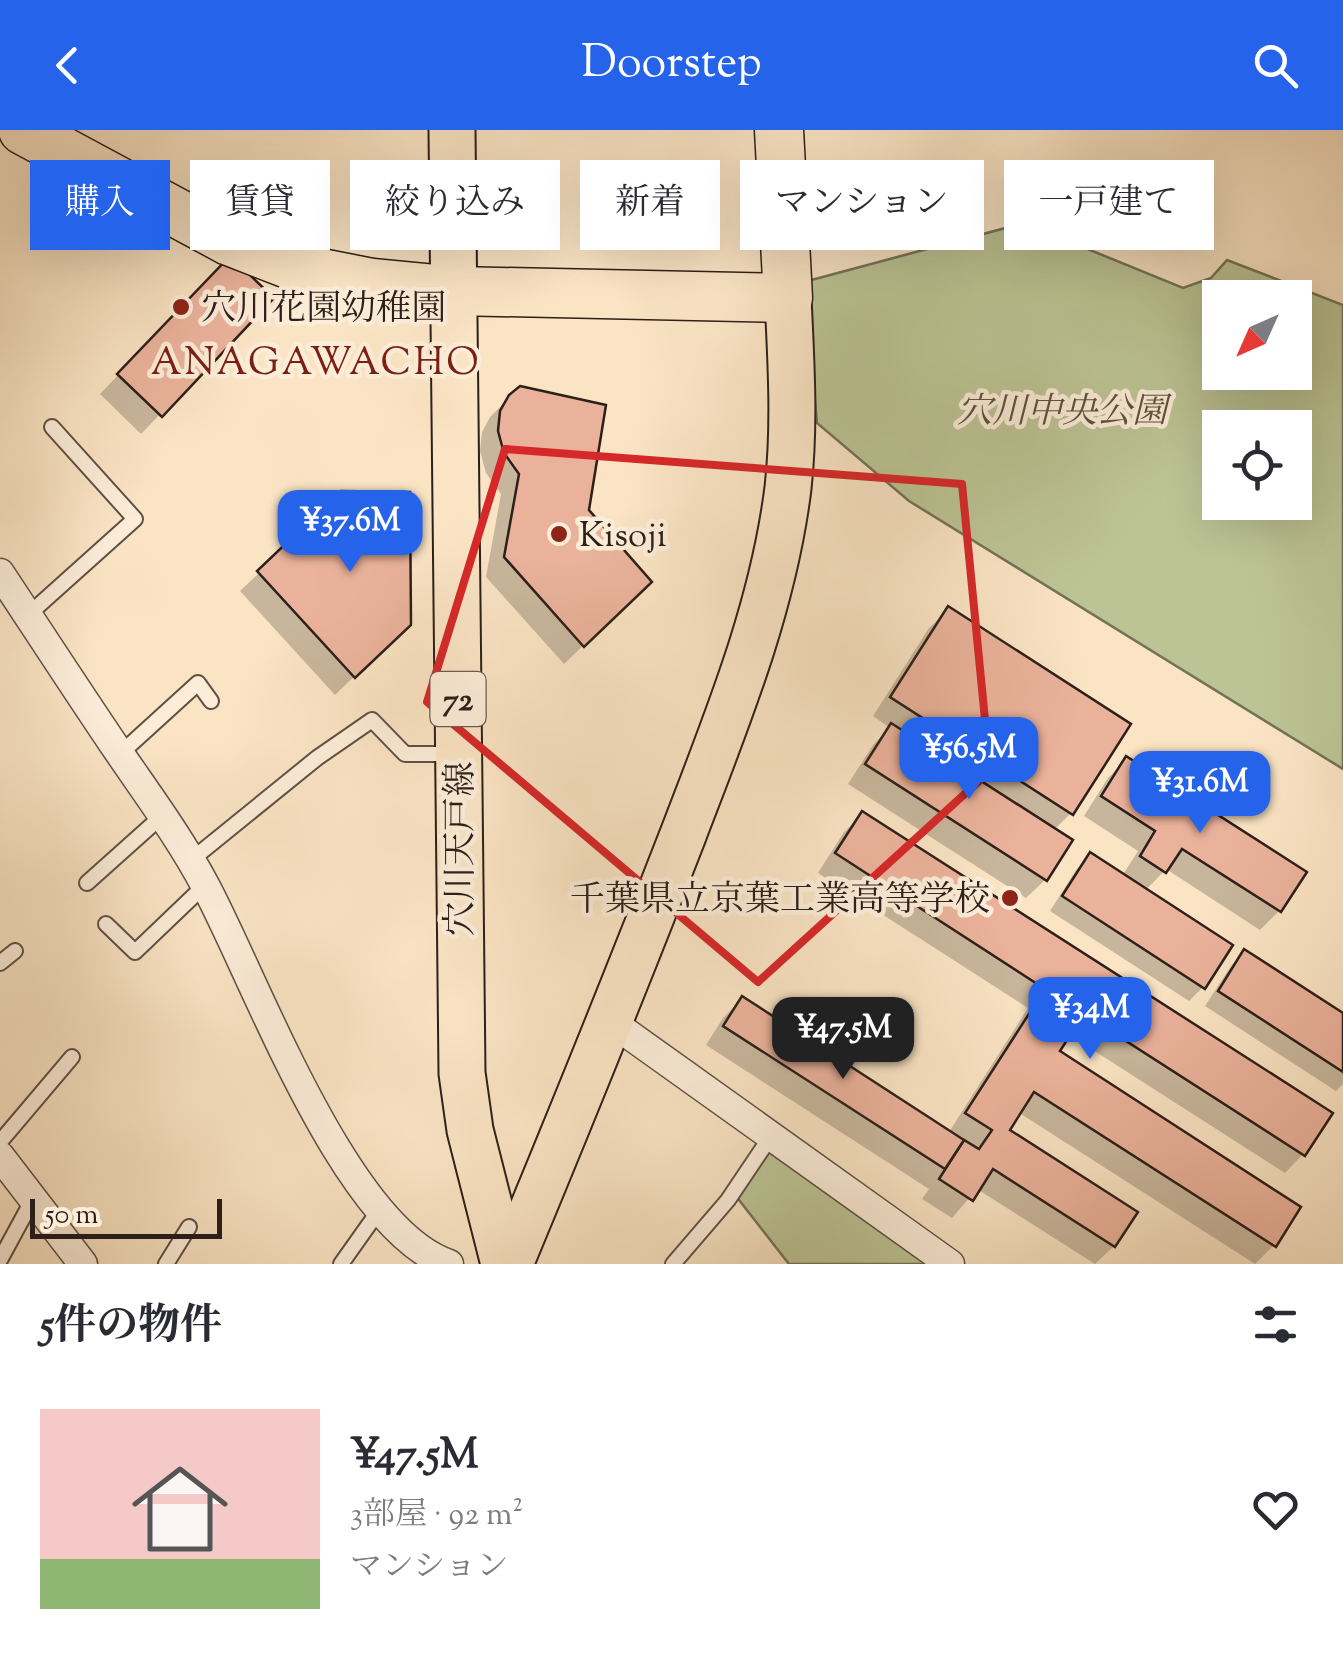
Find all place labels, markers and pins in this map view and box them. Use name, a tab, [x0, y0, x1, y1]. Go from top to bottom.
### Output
place label: 穴川花園幼稚園	[201, 285, 446, 336]
marker: 穴川花園幼稚園	[170, 296, 192, 318]
pin: ¥37.6M	[269, 490, 431, 575]
place label: Kisoji	[579, 512, 667, 563]
marker: Kisoji	[548, 523, 570, 545]
pin: ¥56.5M	[888, 717, 1050, 802]
pin: ¥31.6M	[1119, 751, 1281, 836]
place label: 千葉県立京葉工業高等学校	[570, 876, 990, 927]
marker: 千葉県立京葉工業高等学校	[999, 887, 1021, 909]
pin: ¥34M	[1031, 977, 1149, 1062]
pin: ¥47.5M	[762, 997, 924, 1082]

